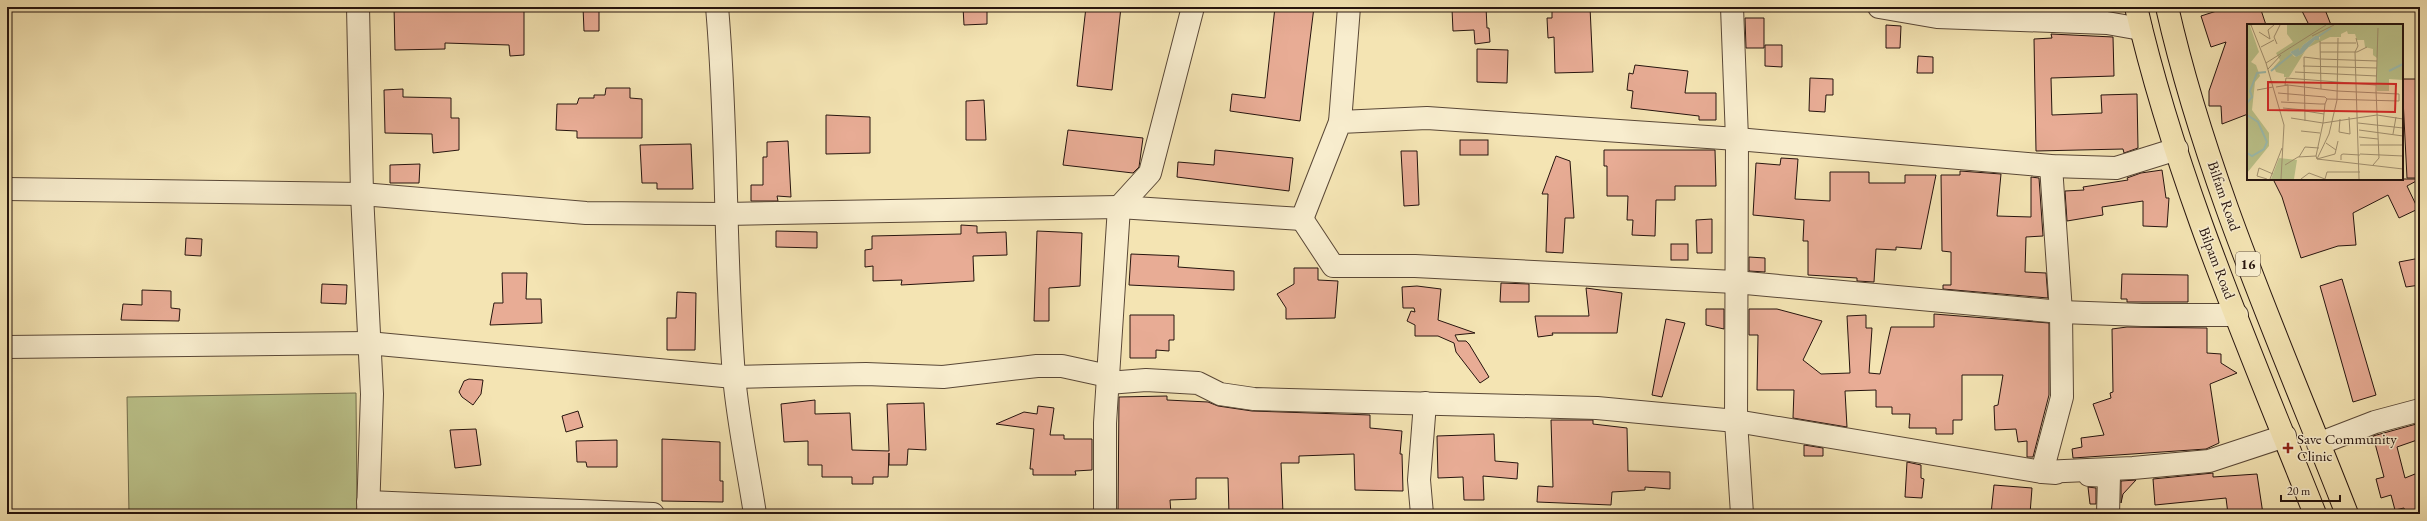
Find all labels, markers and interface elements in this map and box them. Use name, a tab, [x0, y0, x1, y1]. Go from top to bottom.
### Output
inset map	[2247, 24, 2403, 180]
street label: Bilfam Road	[2204, 158, 2245, 234]
street label: Bilpam Road	[2195, 224, 2240, 302]
road number: 16	[2236, 252, 2260, 276]
place label: Save Community Clinic	[2297, 429, 2397, 465]
marker: Save Community Clinic	[2282, 442, 2294, 454]
scale bar	[2281, 477, 2340, 503]
text: 20 m	[2287, 483, 2311, 499]

